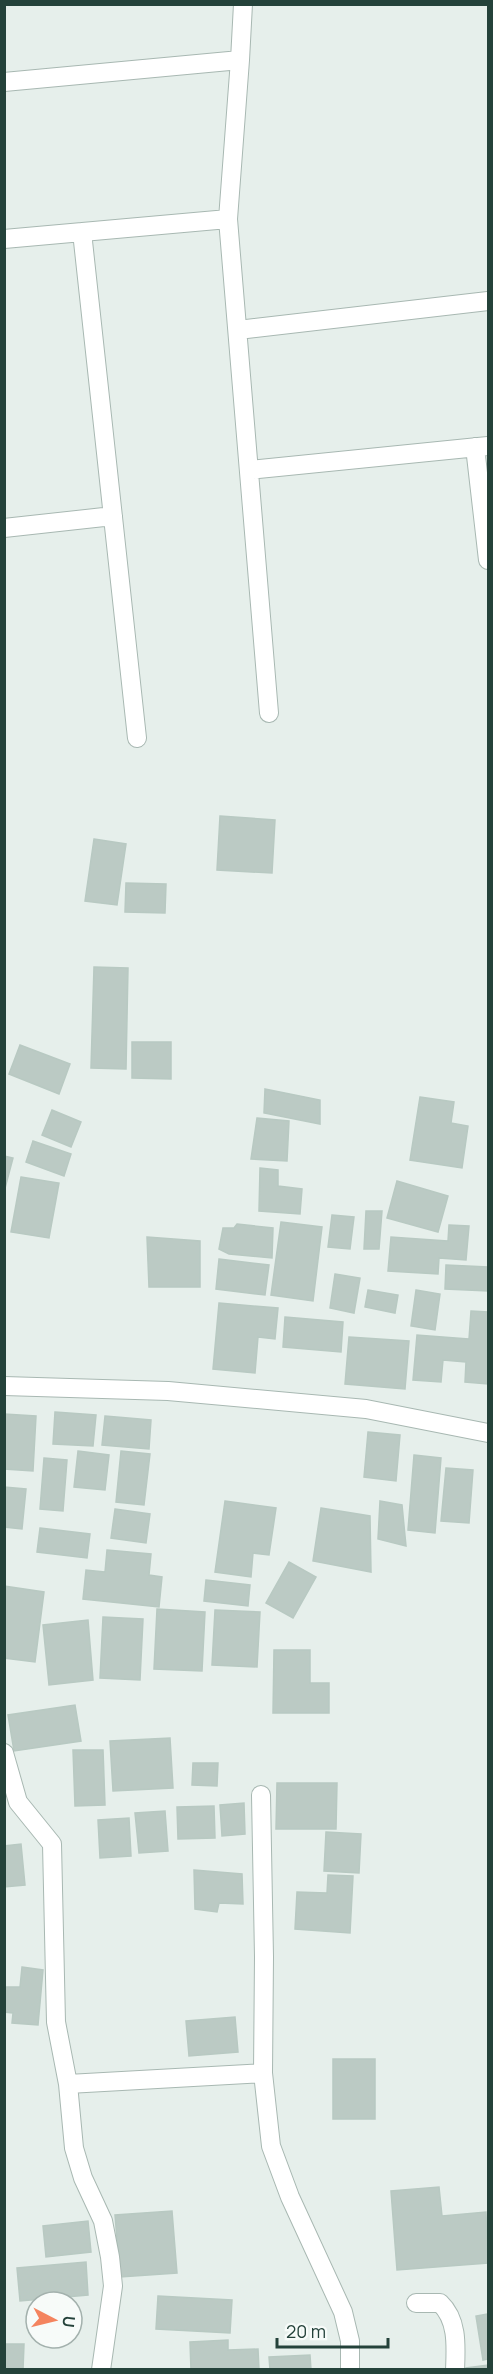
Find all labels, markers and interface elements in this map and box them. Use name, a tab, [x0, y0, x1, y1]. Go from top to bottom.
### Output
north arrow	[24, 2290, 84, 2350]
scale bar	[277, 2311, 388, 2349]
text: U	[57, 2315, 81, 2329]
text: 20 m	[286, 2319, 326, 2343]

